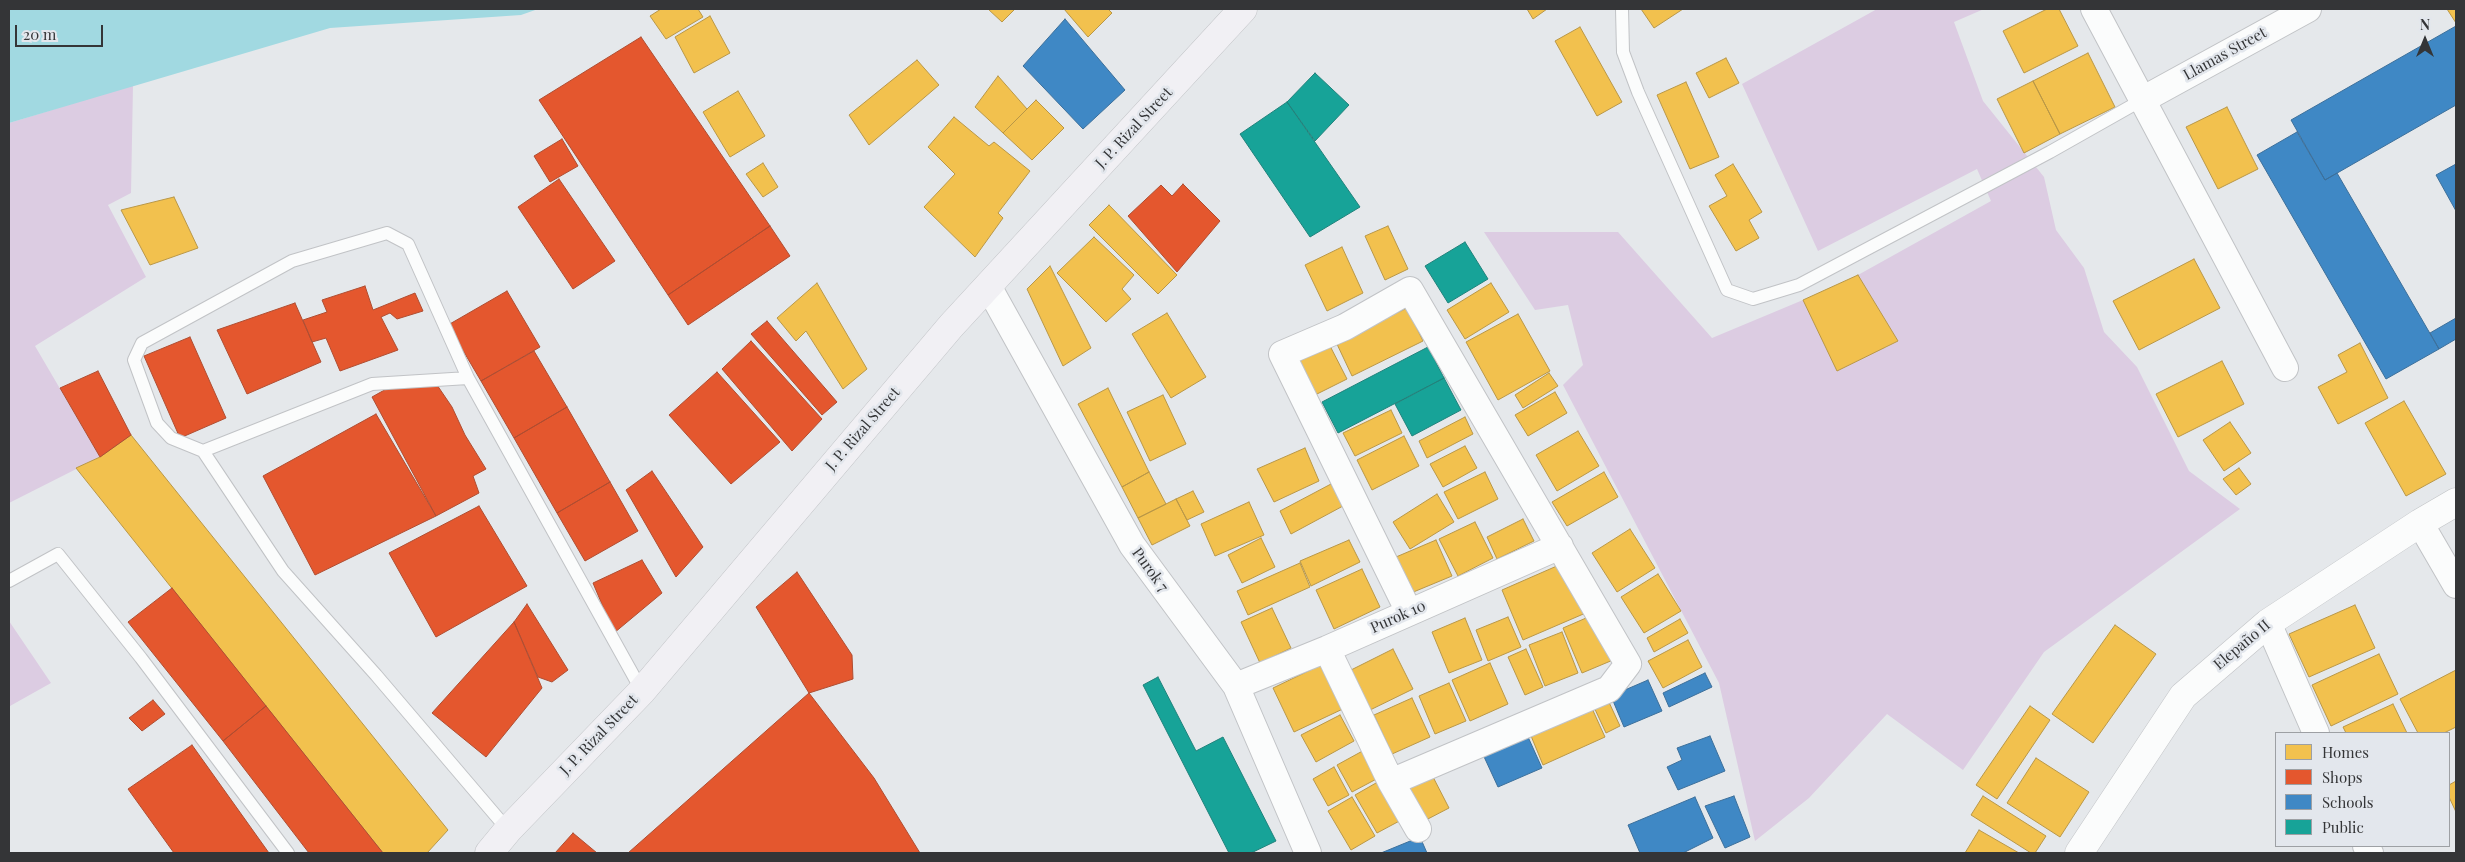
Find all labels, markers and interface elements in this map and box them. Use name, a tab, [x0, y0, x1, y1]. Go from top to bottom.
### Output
scale bar	[18, 15, 105, 47]
north arrow	[2400, 15, 2450, 65]
text: N	[2420, 15, 2430, 34]
text: 20 m	[23, 24, 56, 44]
street label: Llamas Street	[2180, 24, 2270, 84]
street label: J. P. Rizal Street	[1092, 84, 1176, 172]
street label: J. P. Rizal Street	[822, 384, 904, 474]
street label: Purok 7	[1128, 544, 1172, 596]
street label: Purok 10	[1368, 597, 1428, 637]
street label: Elepaño II	[2210, 616, 2274, 674]
street label: J. P. Rizal Street	[556, 691, 642, 779]
legend	[2275, 732, 2450, 847]
text: Homes	[2322, 742, 2369, 762]
text: Shops	[2322, 767, 2363, 787]
text: Schools	[2322, 792, 2374, 812]
text: Public	[2322, 817, 2364, 837]

